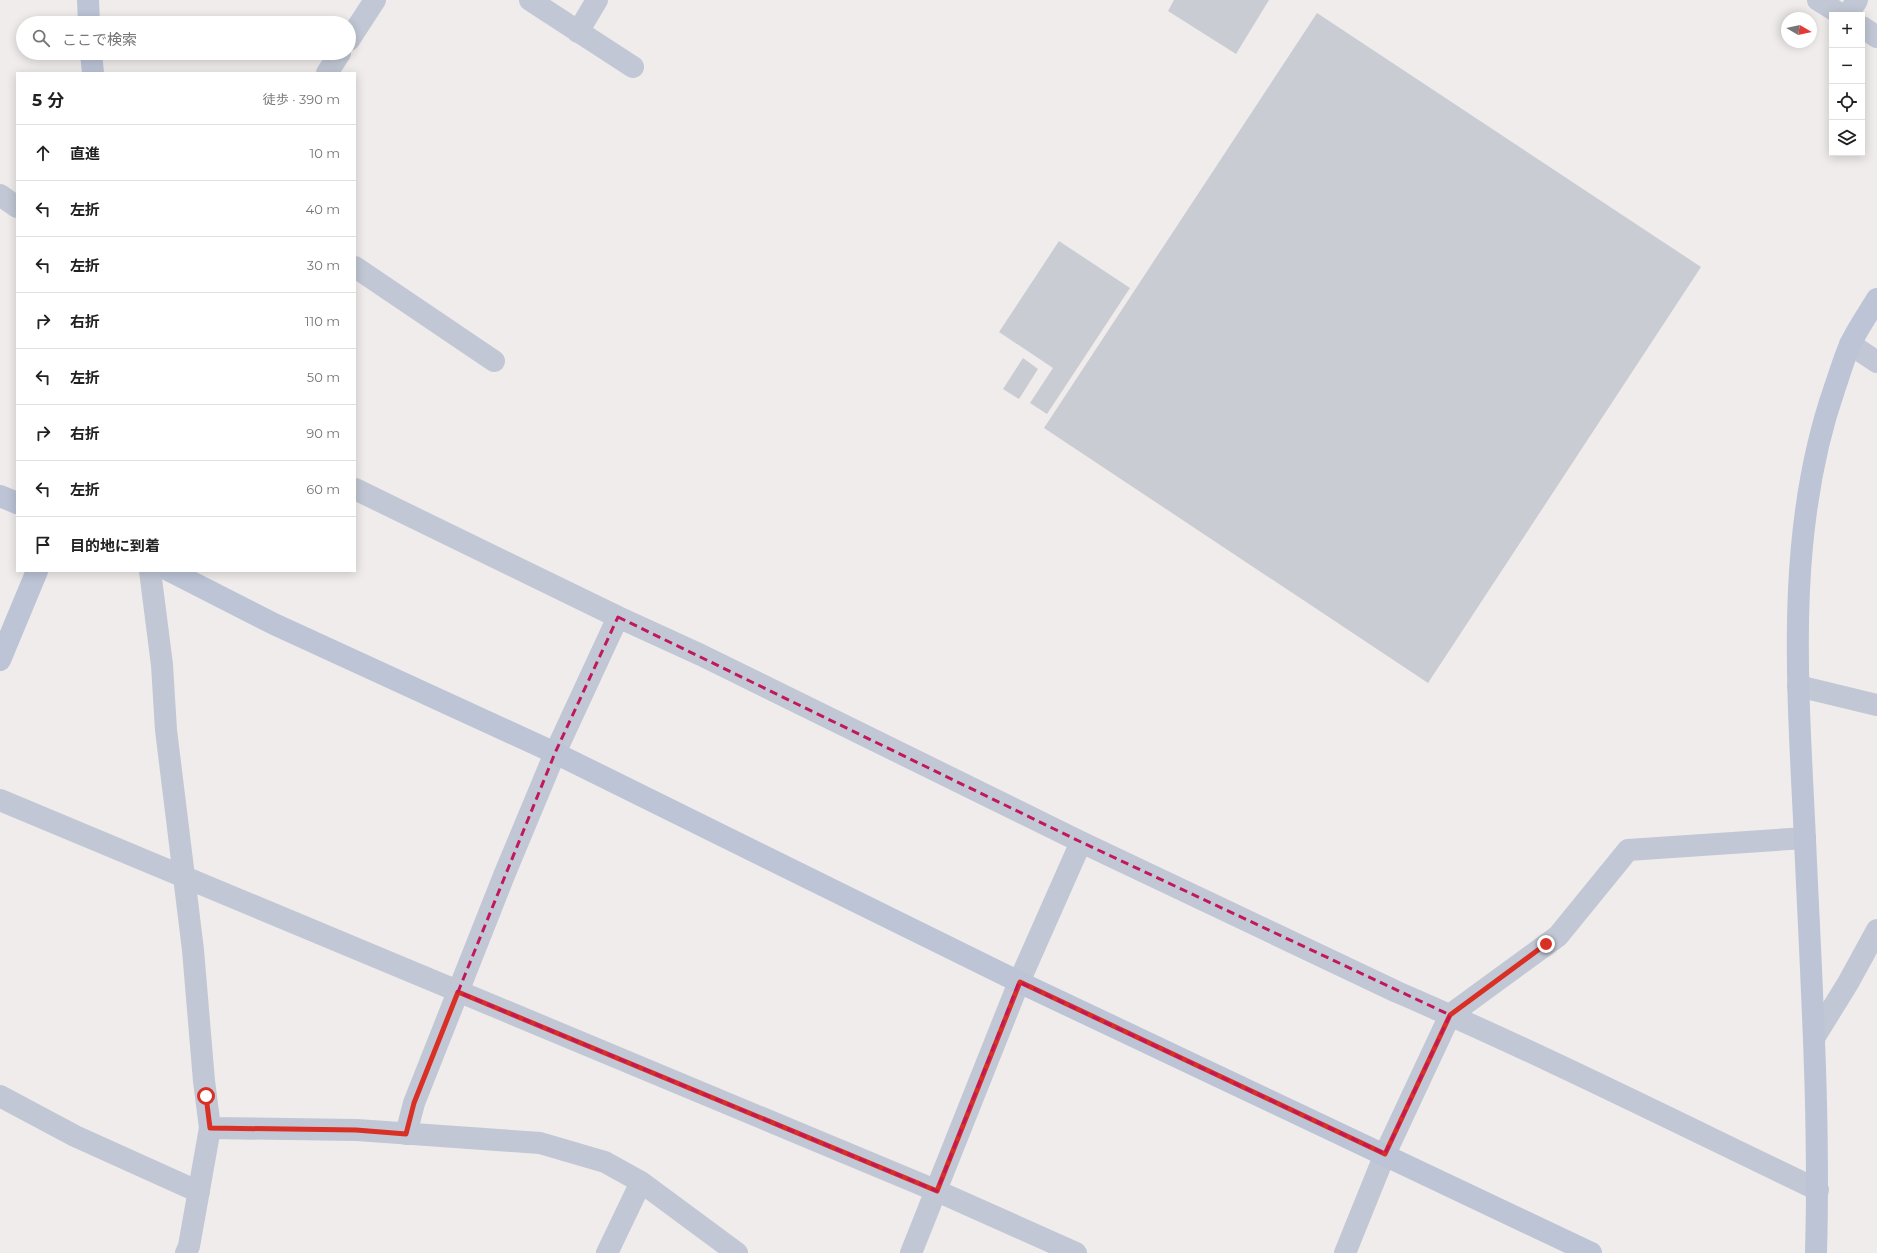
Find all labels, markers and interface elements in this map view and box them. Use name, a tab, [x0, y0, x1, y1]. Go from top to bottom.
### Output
north arrow	[1781, 12, 1817, 48]
map controls	[1829, 12, 1865, 156]
button: +	[1829, 12, 1865, 48]
search box	[16, 16, 356, 60]
icon: search	[30, 27, 52, 49]
text: ここで検索	[62, 30, 137, 49]
button: −	[1829, 48, 1865, 84]
button: locate	[1829, 84, 1865, 120]
text: 5 分	[32, 90, 64, 110]
text: 徒歩 · 390 m	[263, 91, 340, 107]
button: layers	[1829, 120, 1865, 156]
icon: ahead	[32, 142, 54, 164]
text: 直進	[70, 144, 100, 163]
text: 10 m	[310, 145, 340, 161]
icon: left	[32, 198, 54, 220]
text: 左折	[70, 200, 100, 219]
text: 40 m	[306, 201, 340, 217]
icon: left	[32, 254, 54, 276]
text: 左折	[70, 256, 100, 275]
text: 30 m	[307, 257, 340, 273]
icon: right	[32, 310, 54, 332]
text: 右折	[70, 312, 100, 331]
text: 110 m	[305, 313, 340, 329]
icon: left	[32, 366, 54, 388]
text: 左折	[70, 368, 100, 387]
text: 50 m	[307, 369, 340, 385]
icon: right	[32, 422, 54, 444]
text: 右折	[70, 424, 100, 443]
text: 90 m	[306, 425, 340, 441]
icon: left	[32, 478, 54, 500]
text: 左折	[70, 480, 100, 499]
text: 60 m	[306, 481, 340, 497]
icon: arrive	[32, 534, 54, 556]
text: 目的地に到着	[70, 536, 160, 555]
route end	[1537, 935, 1555, 953]
route start	[197, 1087, 215, 1105]

